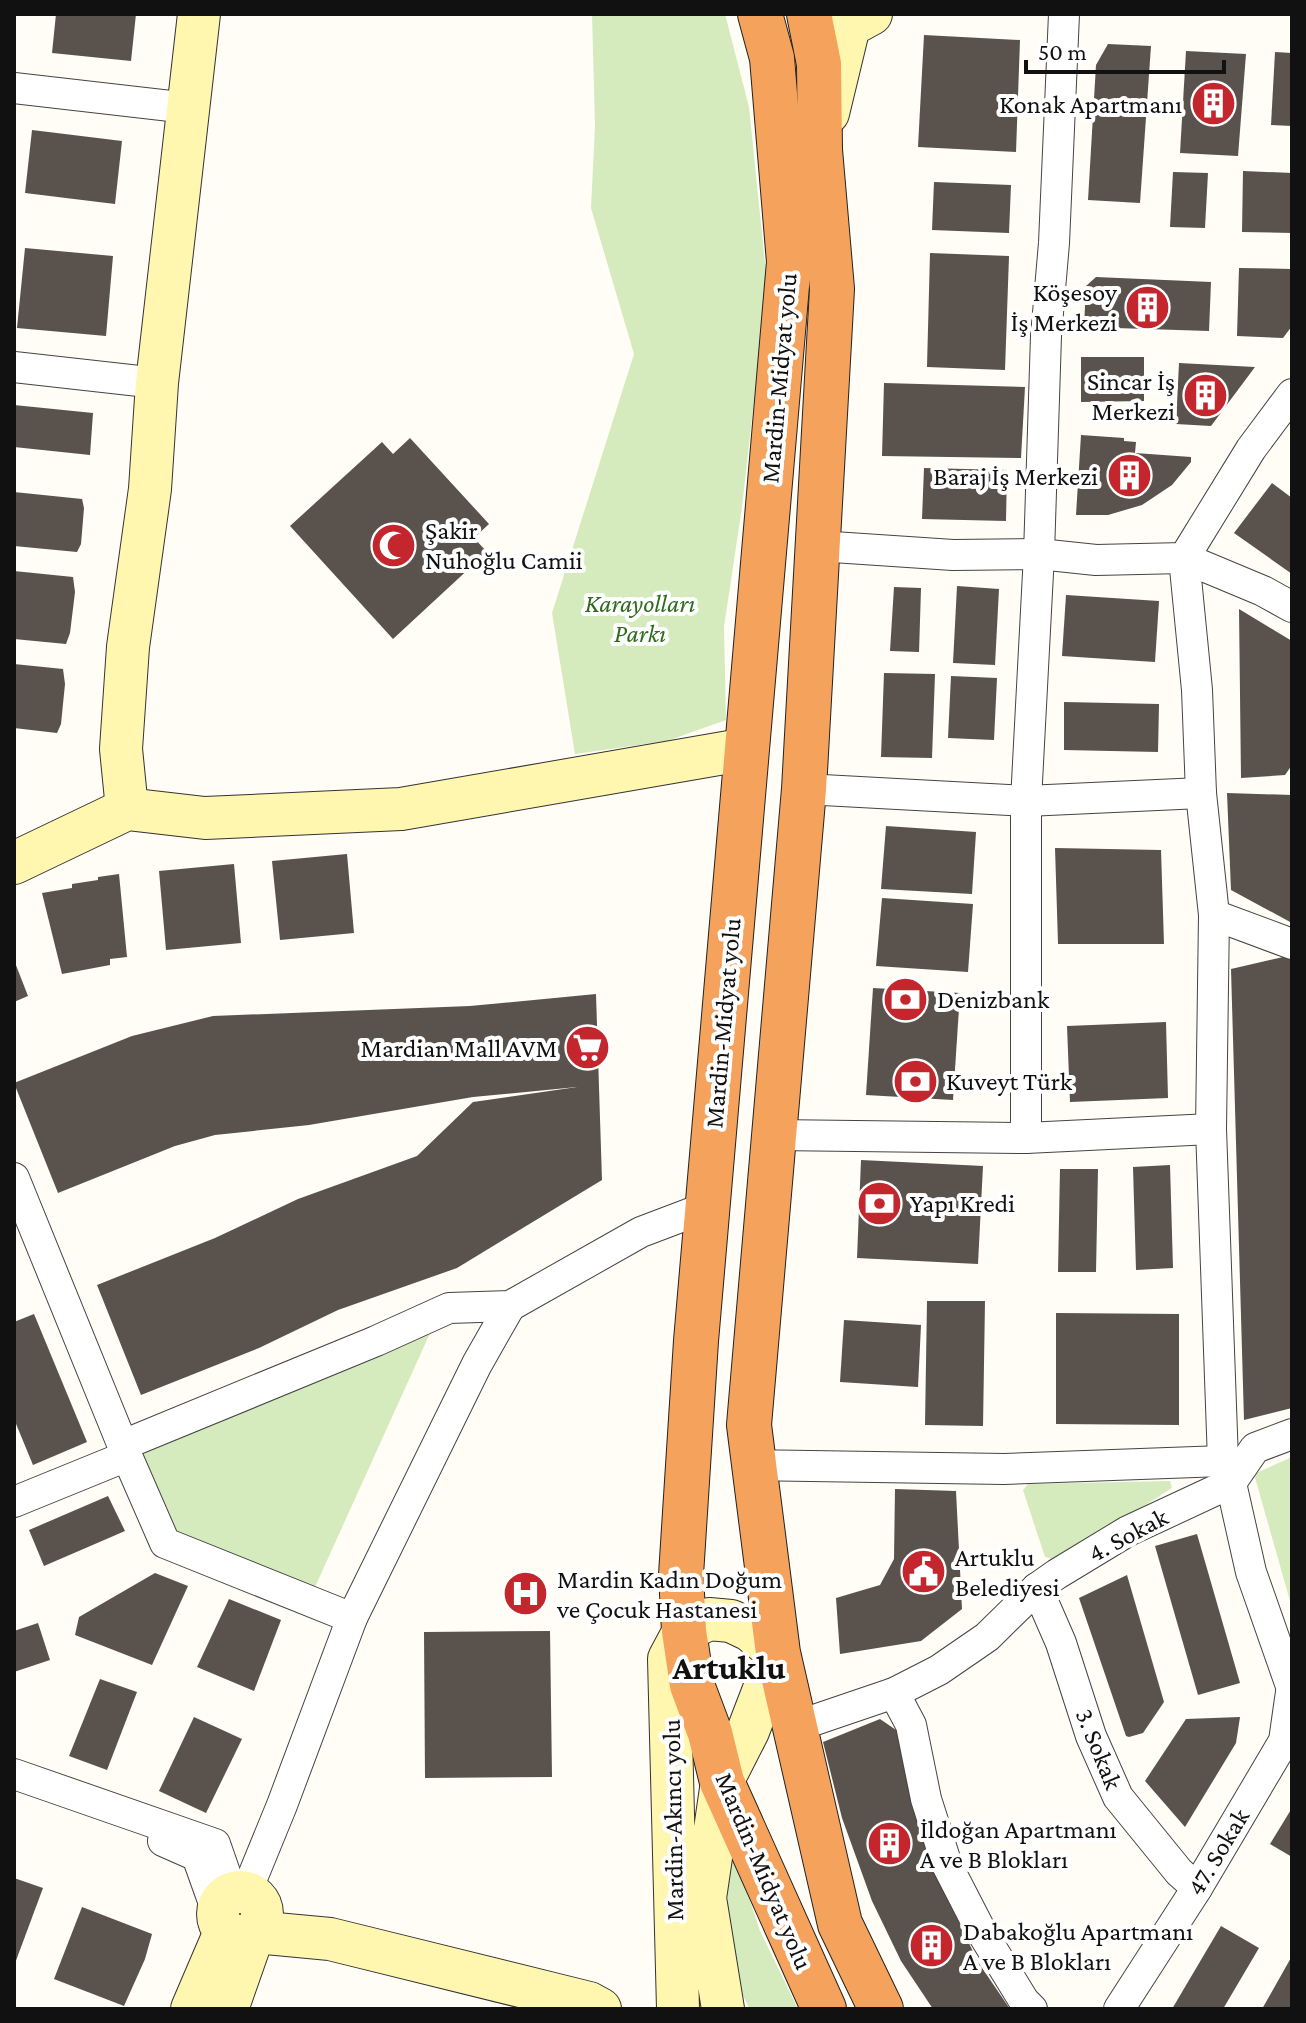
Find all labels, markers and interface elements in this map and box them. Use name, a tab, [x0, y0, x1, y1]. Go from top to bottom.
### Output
scale bar	[1026, 24, 1224, 74]
text: 50 m	[1038, 38, 1087, 65]
building icon: Konak Apartmanı	[1189, 80, 1237, 128]
place label: Konak Apartmanı	[999, 90, 1182, 119]
street label: Mardin-Midyat yolu	[755, 271, 803, 484]
place label: Köşesoy İş Merkezi	[1010, 278, 1118, 337]
building icon: Köşesoy İş Merkezi	[1124, 283, 1172, 331]
place label: Sincar İş Merkezi	[1087, 367, 1175, 426]
building icon: Sincar İş Merkezi	[1182, 372, 1230, 420]
building icon: Baraj İş Merkezi	[1105, 452, 1153, 500]
place label: Baraj İş Merkezi	[933, 462, 1098, 491]
place label: Şakir Nuhoğlu Camii	[425, 516, 583, 575]
mosque icon: Şakir Nuhoğlu Camii	[370, 521, 418, 569]
park label: Karayolları Parkı	[585, 589, 695, 648]
street label: Mardin-Midyat yolu	[699, 916, 747, 1129]
bank icon: Denizbank	[882, 975, 930, 1023]
place label: Denizbank	[937, 985, 1050, 1014]
supermarket icon: Mardian Mall AVM	[564, 1024, 612, 1072]
place label: Mardian Mall AVM	[360, 1034, 557, 1063]
bank icon: Kuveyt Türk	[891, 1057, 939, 1105]
place label: Kuveyt Türk	[946, 1067, 1073, 1096]
bank icon: Yapı Kredi	[855, 1179, 903, 1227]
place label: Yapı Kredi	[910, 1189, 1015, 1218]
street label: 4. Sokak	[1083, 1502, 1173, 1568]
place label: Artuklu Belediyesi	[955, 1543, 1060, 1602]
public building icon: Artuklu Belediyesi	[900, 1548, 948, 1596]
place label: Mardin Kadın Doğum ve Çocuk Hastanesi	[556, 1565, 782, 1624]
hospital icon: Mardin Kadın Doğum ve Çocuk Hastanesi	[502, 1570, 550, 1618]
district label: Artuklu	[671, 1649, 786, 1686]
street label: 3. Sokak	[1070, 1704, 1129, 1794]
street label: Mardin-Akıncı yolu	[657, 1719, 689, 1921]
street label: Mardin-Midyat yolu	[709, 1768, 819, 1974]
street label: 47. Sokak	[1181, 1803, 1255, 1901]
place label: İldoğan Apartmanı A ve B Blokları	[920, 1815, 1117, 1874]
building icon: İldoğan Apartmanı A ve B Blokları	[865, 1820, 913, 1868]
place label: Dabakoğlu Apartmanı A ve B Blokları	[963, 1917, 1193, 1976]
building icon: Dabakoğlu Apartmanı A ve B Blokları	[908, 1922, 956, 1970]

